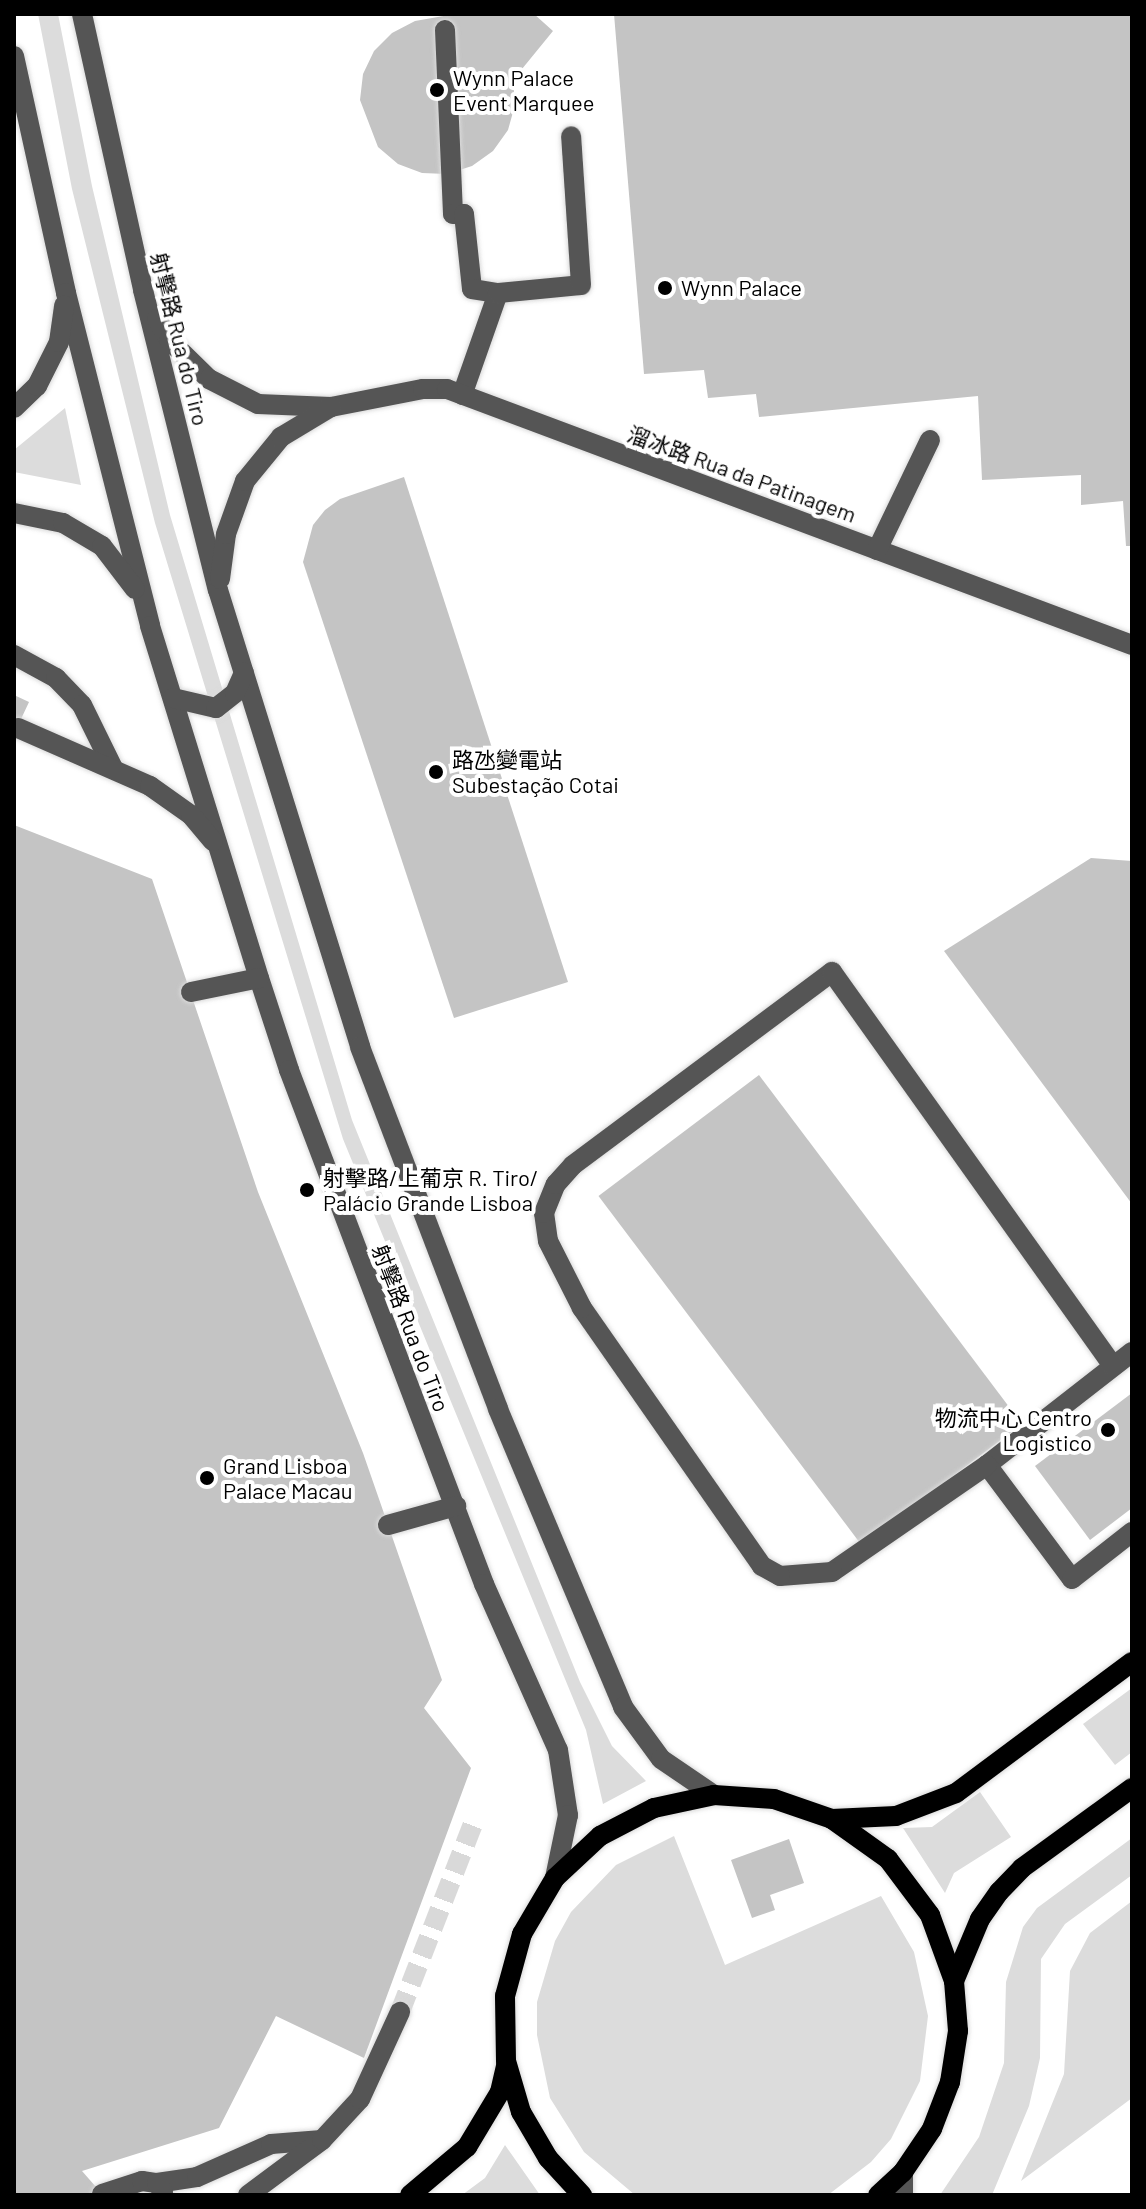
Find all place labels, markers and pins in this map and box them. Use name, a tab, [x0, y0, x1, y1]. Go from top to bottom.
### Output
place label: Wynn Palace Event Marquee	[453, 64, 594, 116]
marker: Wynn Palace Event Marquee	[428, 81, 446, 99]
place label: Wynn Palace	[681, 275, 802, 301]
marker: Wynn Palace	[656, 279, 674, 297]
place label: 路氹變電站 Subestação Cotai	[452, 746, 619, 798]
marker: 路氹變電站 Subestação Cotai	[427, 763, 445, 781]
place label: 射擊路/上葡京 R. Tiro/ Palácio Grande Lisboa	[323, 1164, 539, 1216]
marker: 射擊路/上葡京 R. Tiro/ Palácio Grande Lisboa	[298, 1181, 316, 1199]
place label: 物流中心 Centro Logistico	[935, 1404, 1092, 1456]
marker: 物流中心 Centro Logistico	[1099, 1421, 1117, 1439]
place label: Grand Lisboa Palace Macau	[223, 1452, 352, 1504]
marker: Grand Lisboa Palace Macau	[198, 1469, 216, 1487]

